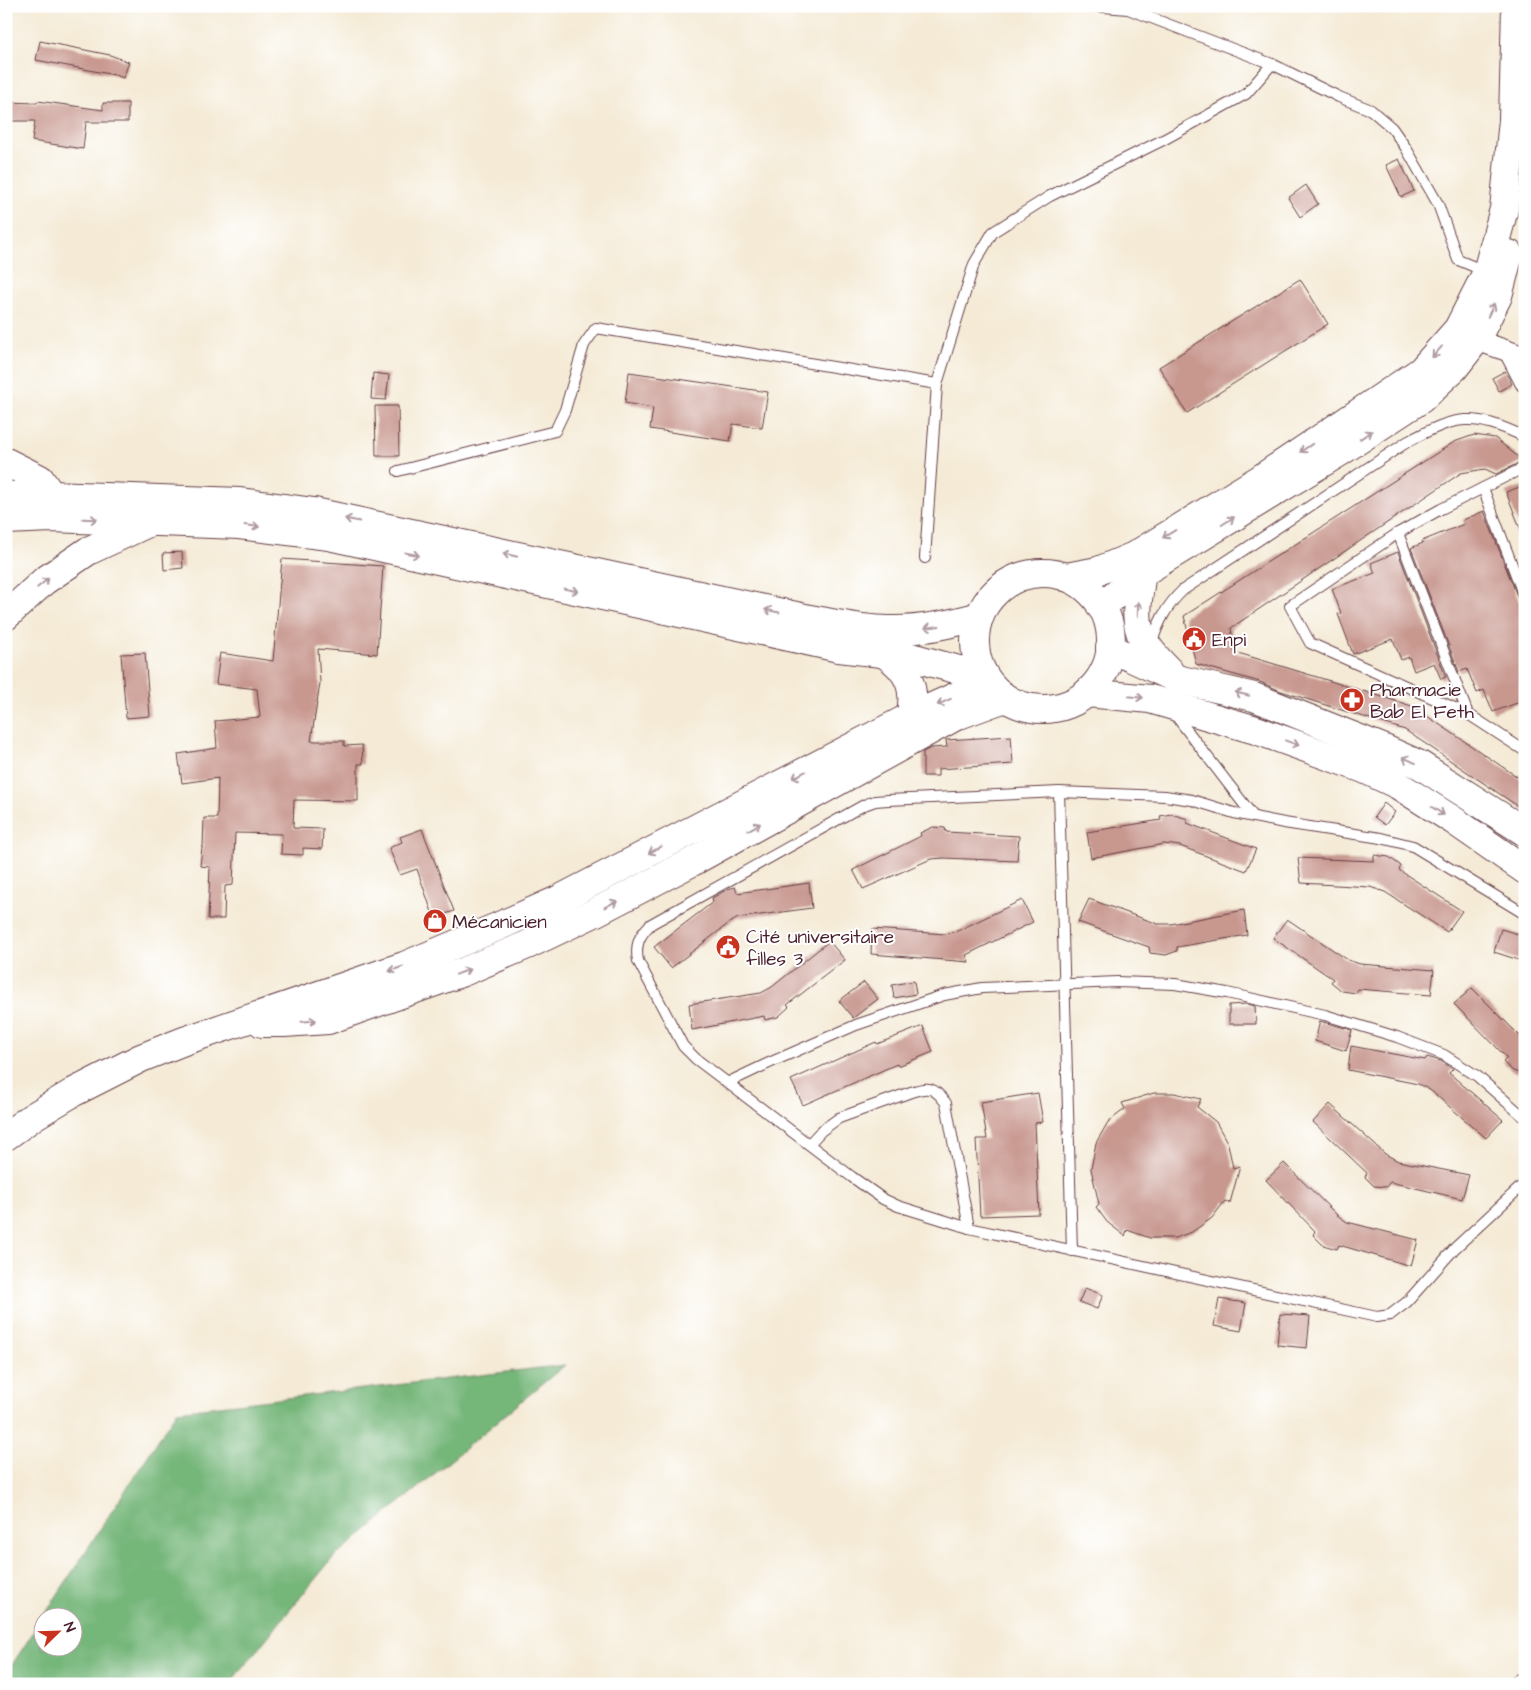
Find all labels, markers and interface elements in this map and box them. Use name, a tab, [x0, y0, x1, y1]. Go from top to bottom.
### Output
one-way arrow	[1487, 303, 1496, 318]
one-way arrow	[1431, 346, 1443, 359]
one-way arrow	[1359, 430, 1373, 440]
one-way arrow	[1300, 443, 1314, 453]
one-way arrow	[344, 514, 360, 524]
one-way arrow	[82, 515, 98, 524]
one-way arrow	[1221, 515, 1235, 526]
one-way arrow	[244, 522, 260, 532]
one-way arrow	[1162, 530, 1176, 540]
one-way arrow	[404, 550, 420, 559]
one-way arrow	[503, 550, 519, 559]
one-way arrow	[36, 578, 49, 589]
one-way arrow	[562, 586, 578, 595]
one-way arrow	[1133, 601, 1142, 617]
one-way arrow	[764, 606, 780, 615]
one-way arrow	[925, 622, 941, 632]
public building icon: Enpi	[1181, 626, 1207, 652]
place label: Enpi	[1212, 627, 1246, 654]
place label: Pharmacie Bab El Feth	[1370, 677, 1474, 726]
pharmacy icon: Pharmacie Bab El Feth	[1339, 687, 1365, 713]
one-way arrow	[1234, 689, 1250, 698]
one-way arrow	[1128, 692, 1144, 702]
one-way arrow	[937, 697, 952, 707]
one-way arrow	[1283, 738, 1299, 748]
one-way arrow	[1402, 755, 1417, 764]
one-way arrow	[792, 771, 807, 780]
one-way arrow	[1431, 806, 1445, 816]
one-way arrow	[747, 822, 761, 832]
one-way arrow	[648, 846, 663, 855]
one-way arrow	[603, 899, 618, 908]
shop icon: Mécanicien	[422, 908, 448, 934]
place label: Mécanicien	[452, 909, 547, 936]
place label: Cité universitaire filles 3	[746, 924, 894, 973]
public building icon: Cité universitaire filles 3	[715, 934, 741, 960]
one-way arrow	[388, 964, 404, 974]
one-way arrow	[455, 967, 470, 976]
one-way arrow	[301, 1016, 317, 1026]
north arrow	[32, 1608, 82, 1658]
text: N	[58, 1619, 80, 1635]

